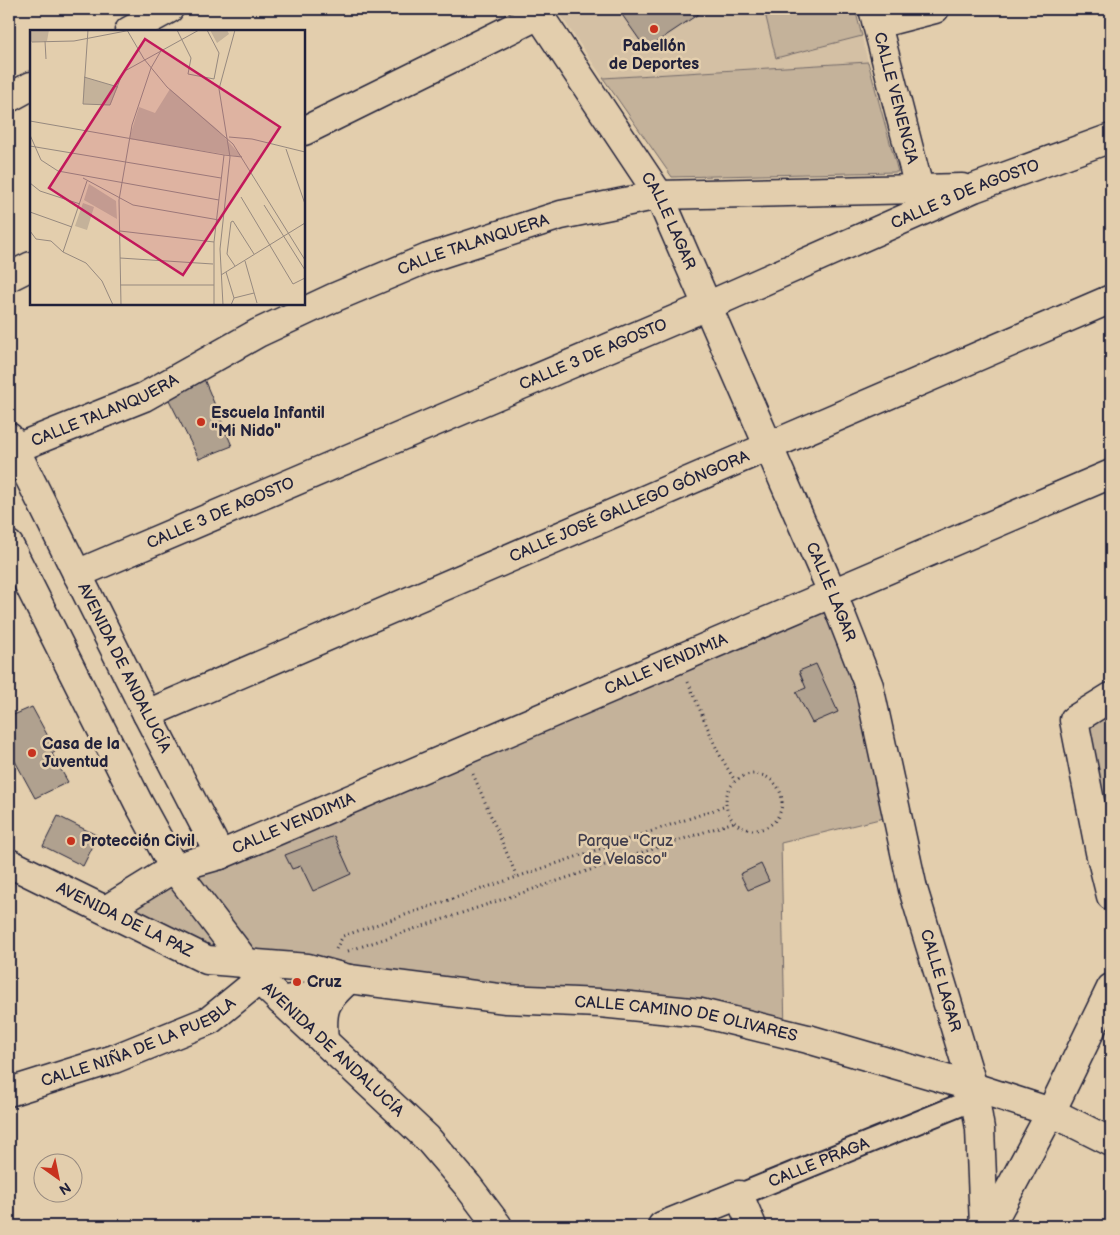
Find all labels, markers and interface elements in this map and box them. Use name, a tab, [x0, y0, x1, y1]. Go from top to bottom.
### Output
marker: Pabellón de Deportes	[648, 23, 660, 35]
inset map	[30, 30, 305, 305]
street label: CALLE VENENCIA	[870, 30, 922, 166]
place label: Pabellón de Deportes	[609, 37, 699, 74]
street label: CALLE 3 DE AGOSTO	[888, 155, 1042, 233]
street label: CALLE LAGAR	[637, 169, 700, 273]
street label: CALLE TALANQUERA	[395, 210, 551, 279]
street label: CALLE 3 DE AGOSTO	[516, 315, 670, 394]
street label: CALLE TALANQUERA	[28, 370, 182, 451]
place label: Escuela Infantil "Mi Nido"	[211, 404, 325, 441]
marker: Escuela Infantil "Mi Nido"	[195, 416, 207, 428]
street label: CALLE JOSÉ GALLEGO GÓNGORA	[506, 446, 752, 566]
street label: CALLE 3 DE AGOSTO	[144, 473, 297, 553]
street label: CALLE LAGAR	[802, 539, 860, 644]
street label: AVENIDA DE ANDALUCÍA	[74, 580, 175, 756]
street label: CALLE VENDIMIA	[602, 630, 730, 699]
place label: Casa de la Juventud	[42, 735, 120, 772]
marker: Casa de la Juventud	[26, 747, 38, 759]
street label: CALLE VENDIMIA	[229, 789, 358, 858]
place label: Protección Civil	[81, 832, 195, 851]
park label: Parque "Cruz de Velasco"	[577, 832, 673, 869]
marker: Protección Civil	[65, 835, 77, 847]
street label: AVENIDA DE LA PAZ	[53, 878, 196, 961]
street label: CALLE LAGAR	[916, 927, 965, 1034]
place label: Cruz	[307, 973, 342, 992]
marker: Cruz	[291, 976, 303, 988]
street label: AVENIDA DE ANDALUCÍA	[258, 978, 408, 1121]
street label: CALLE CAMINO DE OLIVARES	[574, 992, 799, 1046]
street label: CALLE NIÑA DE LA PUEBLA	[39, 993, 240, 1091]
street label: CALLE PRAGA	[766, 1134, 872, 1192]
north arrow	[32, 1152, 82, 1202]
text: N	[56, 1178, 74, 1198]

